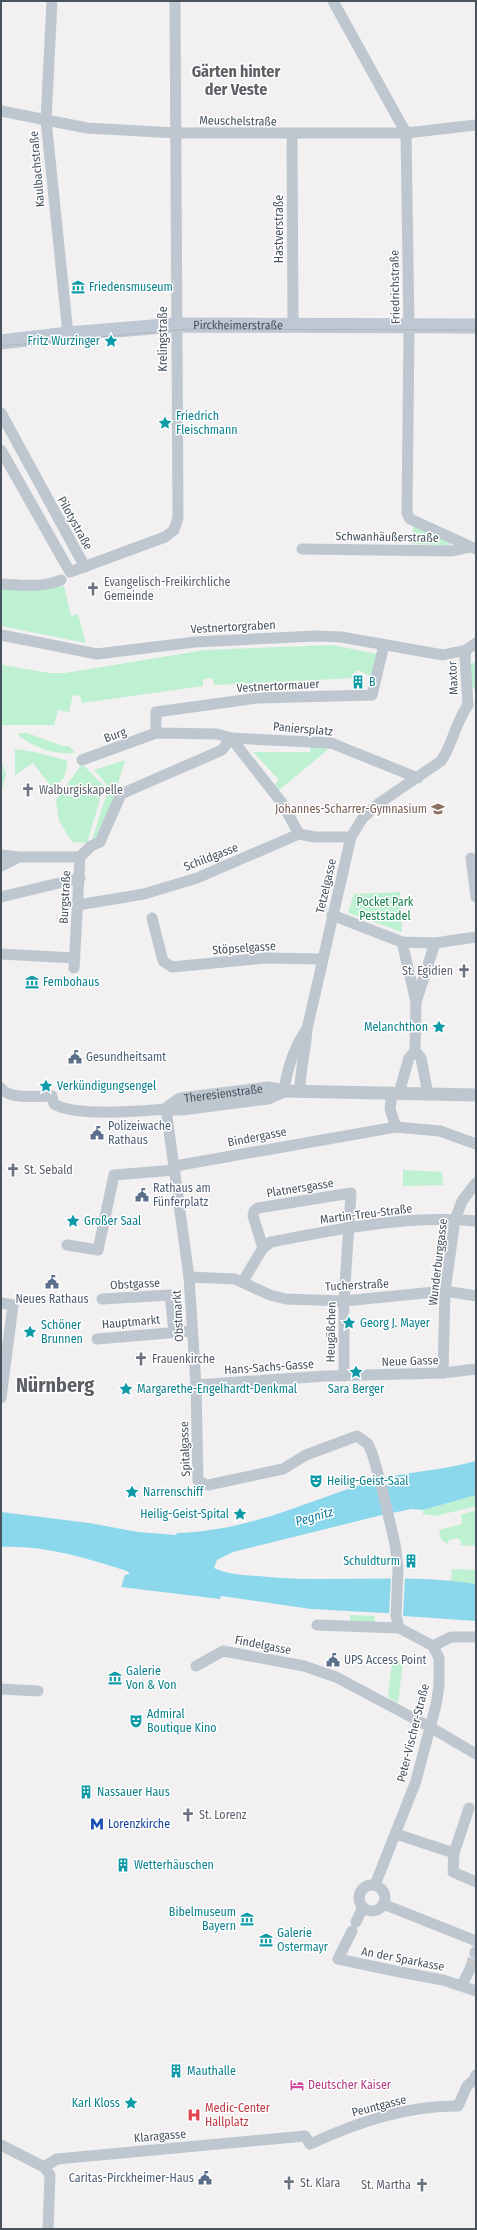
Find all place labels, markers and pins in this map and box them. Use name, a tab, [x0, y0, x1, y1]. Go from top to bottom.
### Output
museum icon: Friedensmuseum	[70, 279, 86, 295]
place label: Friedensmuseum	[89, 280, 173, 294]
place icon: Fritz Wurzinger	[103, 333, 119, 349]
place label: Fritz Wurzinger	[28, 334, 101, 348]
place label: Friedrich Fleischmann	[176, 409, 238, 437]
place icon: Friedrich Fleischmann	[157, 415, 173, 431]
place label: Evangelisch-Freikirchliche Gemeinde	[104, 575, 231, 603]
church icon: Evangelisch-Freikirchliche Gemeinde	[85, 581, 101, 597]
building icon: B	[350, 674, 366, 690]
place label: B	[369, 675, 376, 689]
church icon: Walburgiskapelle	[20, 782, 36, 798]
place label: Walburgiskapelle	[39, 783, 123, 797]
school or university icon: Johannes-Scharrer-Gymnasium	[430, 801, 446, 817]
place label: Johannes-Scharrer-Gymnasium	[275, 802, 427, 816]
church icon: St. Egidien	[456, 963, 472, 979]
place label: St. Egidien	[402, 964, 453, 978]
museum icon: Fembohaus	[24, 974, 40, 990]
place label: Fembohaus	[43, 975, 99, 989]
place icon: Melanchthon	[431, 1019, 447, 1035]
place label: Melanchthon	[364, 1020, 428, 1034]
public building icon: Gesundheitsamt	[67, 1049, 83, 1065]
place label: Gesundheitsamt	[86, 1050, 166, 1064]
place icon: Verkündigungsengel	[38, 1078, 54, 1094]
place label: Verkündigungsengel	[57, 1079, 156, 1093]
place label: Polizeiwache Rathaus	[108, 1119, 171, 1147]
public building icon: Polizeiwache Rathaus	[89, 1125, 105, 1141]
church icon: St. Sebald	[5, 1162, 21, 1178]
place label: St. Sebald	[24, 1163, 73, 1177]
place label: Rathaus am Fünferplatz	[153, 1181, 211, 1209]
public building icon: Rathaus am Fünferplatz	[134, 1187, 150, 1203]
place icon: Großer Saal	[65, 1213, 81, 1229]
place label: Großer Saal	[84, 1214, 141, 1228]
public building icon: Neues Rathaus	[44, 1274, 60, 1290]
place label: Neues Rathaus	[15, 1292, 89, 1306]
place icon: Georg J. Mayer	[341, 1315, 357, 1331]
place label: Georg J. Mayer	[360, 1316, 431, 1330]
place label: Schöner Brunnen	[41, 1318, 83, 1346]
place icon: Schöner Brunnen	[22, 1324, 38, 1340]
church icon: Frauenkirche	[133, 1351, 149, 1367]
place label: Frauenkirche	[152, 1352, 215, 1366]
place icon: Sara Berger	[348, 1364, 364, 1380]
place icon: Margarethe-Engelhardt-Denkmal	[118, 1381, 134, 1397]
place label: Margarethe-Engelhardt-Denkmal	[137, 1382, 297, 1396]
place label: Sara Berger	[328, 1382, 385, 1396]
theatre icon: Heilig-Geist-Saal	[308, 1473, 324, 1489]
place label: Heilig-Geist-Saal	[327, 1474, 408, 1488]
place icon: Narrenschiff	[124, 1484, 140, 1500]
place label: Narrenschiff	[143, 1485, 205, 1499]
place icon: Heilig-Geist-Spital	[232, 1506, 248, 1522]
place label: Heilig-Geist-Spital	[140, 1507, 229, 1521]
building icon: Schuldturm	[403, 1553, 419, 1569]
place label: Schuldturm	[343, 1554, 400, 1568]
public building icon: UPS Access Point	[325, 1652, 341, 1668]
place label: UPS Access Point	[344, 1653, 426, 1667]
place label: Galerie Von & Von	[126, 1664, 177, 1692]
museum icon: Galerie Von & Von	[107, 1670, 123, 1686]
place label: Admiral Boutique Kino	[147, 1707, 217, 1735]
theatre icon: Admiral Boutique Kino	[128, 1713, 144, 1729]
building icon: Nassauer Haus	[78, 1784, 94, 1800]
place label: Nassauer Haus	[97, 1785, 170, 1799]
church icon: St. Lorenz	[180, 1807, 196, 1823]
place label: St. Lorenz	[199, 1808, 247, 1822]
metro station icon: Lorenzkirche	[89, 1816, 105, 1832]
place label: Lorenzkirche	[108, 1817, 170, 1831]
building icon: Wetterhäuschen	[115, 1857, 131, 1873]
place label: Wetterhäuschen	[134, 1858, 214, 1872]
place label: Bibelmuseum Bayern	[169, 1905, 236, 1933]
museum icon: Bibelmuseum Bayern	[239, 1911, 255, 1927]
place label: Galerie Ostermayr	[277, 1926, 329, 1954]
museum icon: Galerie Ostermayr	[258, 1932, 274, 1948]
building icon: Mauthalle	[168, 2063, 184, 2079]
place label: Mauthalle	[187, 2064, 236, 2078]
hotel icon: Deutscher Kaiser	[289, 2077, 305, 2093]
place label: Deutscher Kaiser	[308, 2078, 392, 2092]
place icon: Karl Kloss	[123, 2095, 139, 2111]
place label: Karl Kloss	[72, 2096, 120, 2110]
place label: Medic-Center Hallplatz	[205, 2101, 271, 2129]
hospital icon: Medic-Center Hallplatz	[186, 2107, 202, 2123]
public building icon: Caritas-Pirckheimer-Haus	[197, 2170, 213, 2186]
place label: Caritas-Pirckheimer-Haus	[69, 2171, 194, 2185]
church icon: St. Klara	[281, 2175, 297, 2191]
place label: St. Klara	[300, 2176, 340, 2190]
church icon: St. Martha	[414, 2177, 430, 2193]
place label: St. Martha	[361, 2178, 411, 2192]

